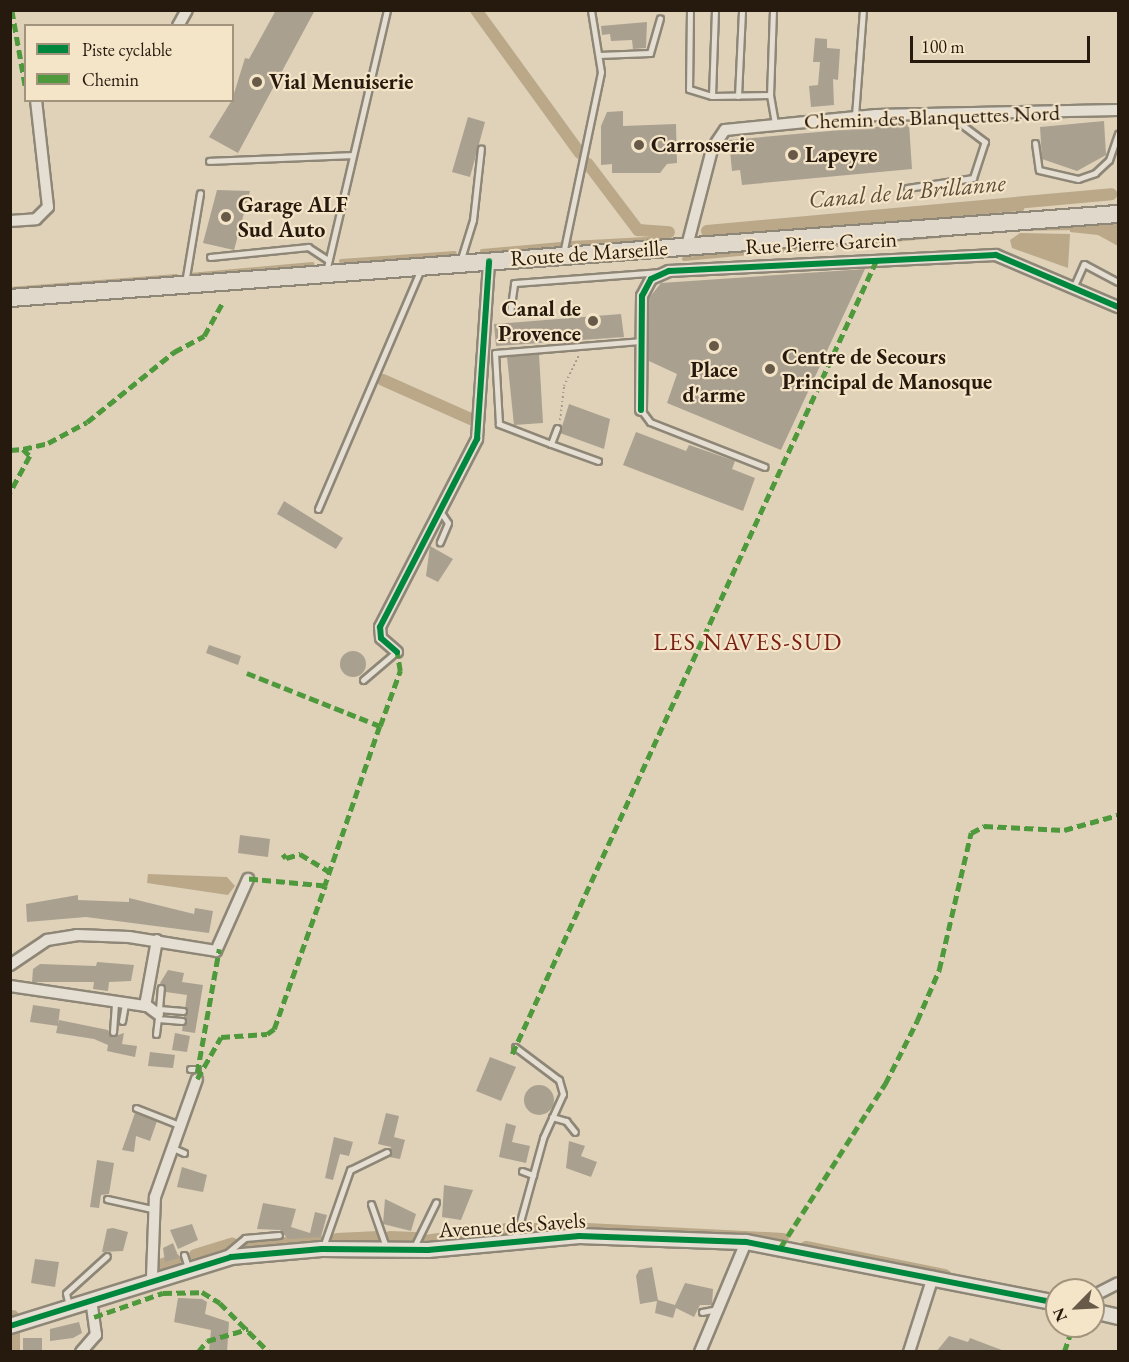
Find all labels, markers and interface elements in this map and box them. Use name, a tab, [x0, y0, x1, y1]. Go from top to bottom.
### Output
legend	[24, 24, 234, 102]
scale bar	[913, 24, 1093, 62]
text: 100 m	[921, 35, 965, 58]
text: Piste cyclable	[82, 38, 172, 61]
text: Chemin	[82, 68, 139, 91]
place label: Vial Menuiserie	[269, 69, 413, 95]
marker: Vial Menuiserie	[250, 75, 264, 89]
street label: Chemin des Blanquettes Nord	[804, 99, 1060, 135]
place label: Carrosserie	[651, 132, 755, 158]
marker: Carrosserie	[632, 138, 646, 152]
place label: Lapeyre	[805, 142, 877, 168]
marker: Lapeyre	[786, 148, 800, 162]
water label: Canal de la Brillanne	[807, 168, 1007, 214]
place label: Garage ALF Sud Auto	[238, 191, 348, 242]
marker: Garage ALF Sud Auto	[219, 210, 233, 224]
street label: Rue Pierre Garcin	[744, 226, 898, 260]
street label: Route de Marseille	[509, 234, 669, 272]
place label: Canal de Provence	[498, 295, 581, 346]
marker: Canal de Provence	[586, 314, 600, 328]
marker: Place d'arme	[707, 339, 721, 353]
place label: Centre de Secours Principal de Manosque	[782, 343, 992, 394]
place label: Place d'arme	[682, 356, 746, 408]
marker: Centre de Secours Principal de Manosque	[763, 362, 777, 376]
district label: LES NAVES-SUD	[653, 628, 843, 656]
street label: Avenue des Savels	[438, 1207, 586, 1243]
north arrow	[1045, 1278, 1105, 1338]
text: N	[1048, 1305, 1072, 1325]

